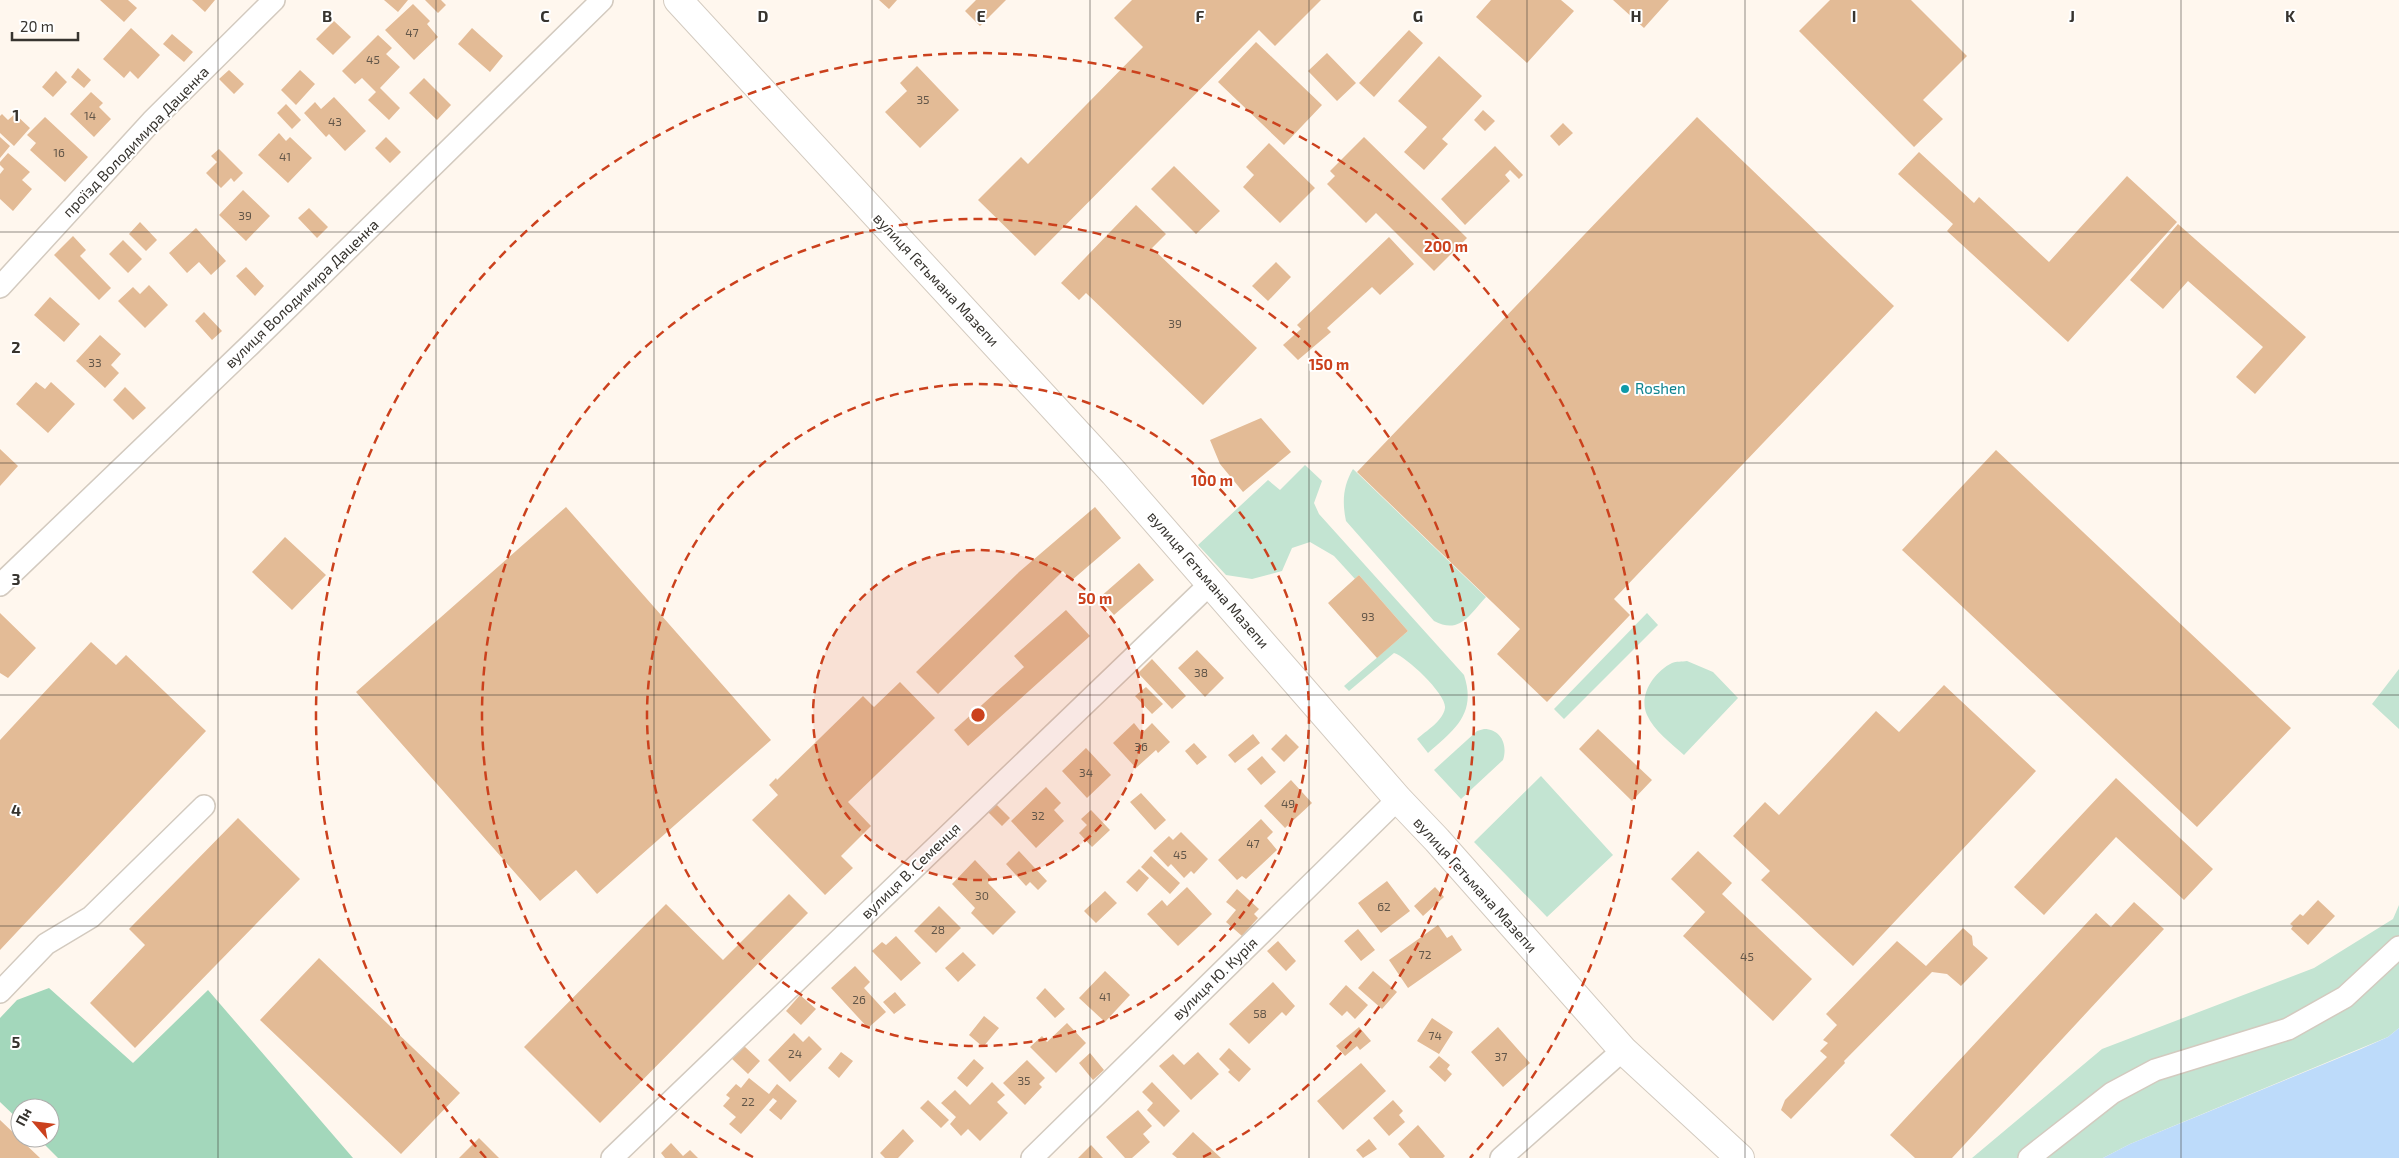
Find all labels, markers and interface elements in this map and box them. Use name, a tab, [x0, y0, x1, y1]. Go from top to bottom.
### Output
text: B	[322, 6, 332, 25]
text: C	[540, 6, 550, 25]
text: D	[758, 6, 769, 25]
text: E	[976, 6, 986, 25]
text: F	[1196, 6, 1205, 25]
text: G	[1413, 6, 1423, 25]
text: H	[1630, 6, 1642, 25]
text: I	[1852, 6, 1856, 25]
text: J	[2069, 6, 2075, 25]
text: K	[2285, 6, 2296, 25]
scale bar	[12, 10, 79, 42]
text: 20 m	[20, 17, 54, 35]
house number: 47	[405, 25, 419, 39]
house number: 45	[366, 52, 380, 66]
street label: проїзд Володимира Даценка	[58, 62, 212, 220]
house number: 35	[916, 92, 930, 106]
text: 1	[13, 105, 19, 124]
house number: 14	[84, 108, 96, 122]
house number: 43	[328, 114, 342, 128]
house number: 16	[53, 145, 65, 159]
house number: 41	[279, 149, 291, 163]
house number: 39	[238, 208, 252, 222]
street label: вулиця Гетьмана Мазепи	[869, 209, 1003, 350]
street label: вулиця Володимира Даценка	[221, 215, 383, 372]
text: 200 m	[1424, 237, 1468, 255]
house number: 39	[1168, 316, 1182, 330]
text: 2	[11, 337, 21, 356]
house number: 33	[88, 355, 102, 369]
text: 150 m	[1309, 355, 1349, 373]
place label: Roshen	[1635, 379, 1686, 397]
marker: Roshen	[1619, 383, 1631, 395]
text: 100 m	[1191, 471, 1233, 489]
street label: вулиця Гетьмана Мазепи	[1144, 507, 1273, 652]
text: 3	[11, 569, 21, 588]
text: 50 m	[1078, 589, 1112, 607]
house number: 93	[1361, 609, 1375, 623]
house number: 38	[1194, 665, 1208, 679]
centre of rings	[969, 706, 987, 724]
house number: 36	[1134, 739, 1148, 753]
house number: 34	[1079, 765, 1093, 779]
house number: 49	[1281, 796, 1295, 810]
text: 4	[11, 800, 21, 819]
house number: 32	[1031, 808, 1045, 822]
street label: вулиця Гетьмана Мазепи	[1409, 813, 1541, 956]
street label: вулиця В. Семенця	[857, 818, 964, 923]
house number: 47	[1246, 836, 1260, 850]
house number: 45	[1173, 847, 1187, 861]
house number: 30	[975, 888, 989, 902]
house number: 62	[1377, 899, 1391, 913]
house number: 28	[931, 922, 945, 936]
street label: вулиця Ю. Курія	[1168, 933, 1261, 1024]
house number: 72	[1419, 947, 1432, 961]
house number: 45	[1740, 949, 1754, 963]
house number: 41	[1099, 989, 1111, 1003]
house number: 26	[852, 992, 866, 1006]
house number: 58	[1253, 1006, 1267, 1020]
house number: 74	[1428, 1028, 1442, 1042]
text: 5	[12, 1032, 21, 1051]
house number: 24	[788, 1046, 802, 1060]
house number: 37	[1495, 1049, 1507, 1063]
house number: 35	[1017, 1073, 1031, 1087]
house number: 22	[741, 1094, 755, 1108]
north arrow	[10, 1098, 60, 1148]
text: Пн	[11, 1105, 35, 1129]

